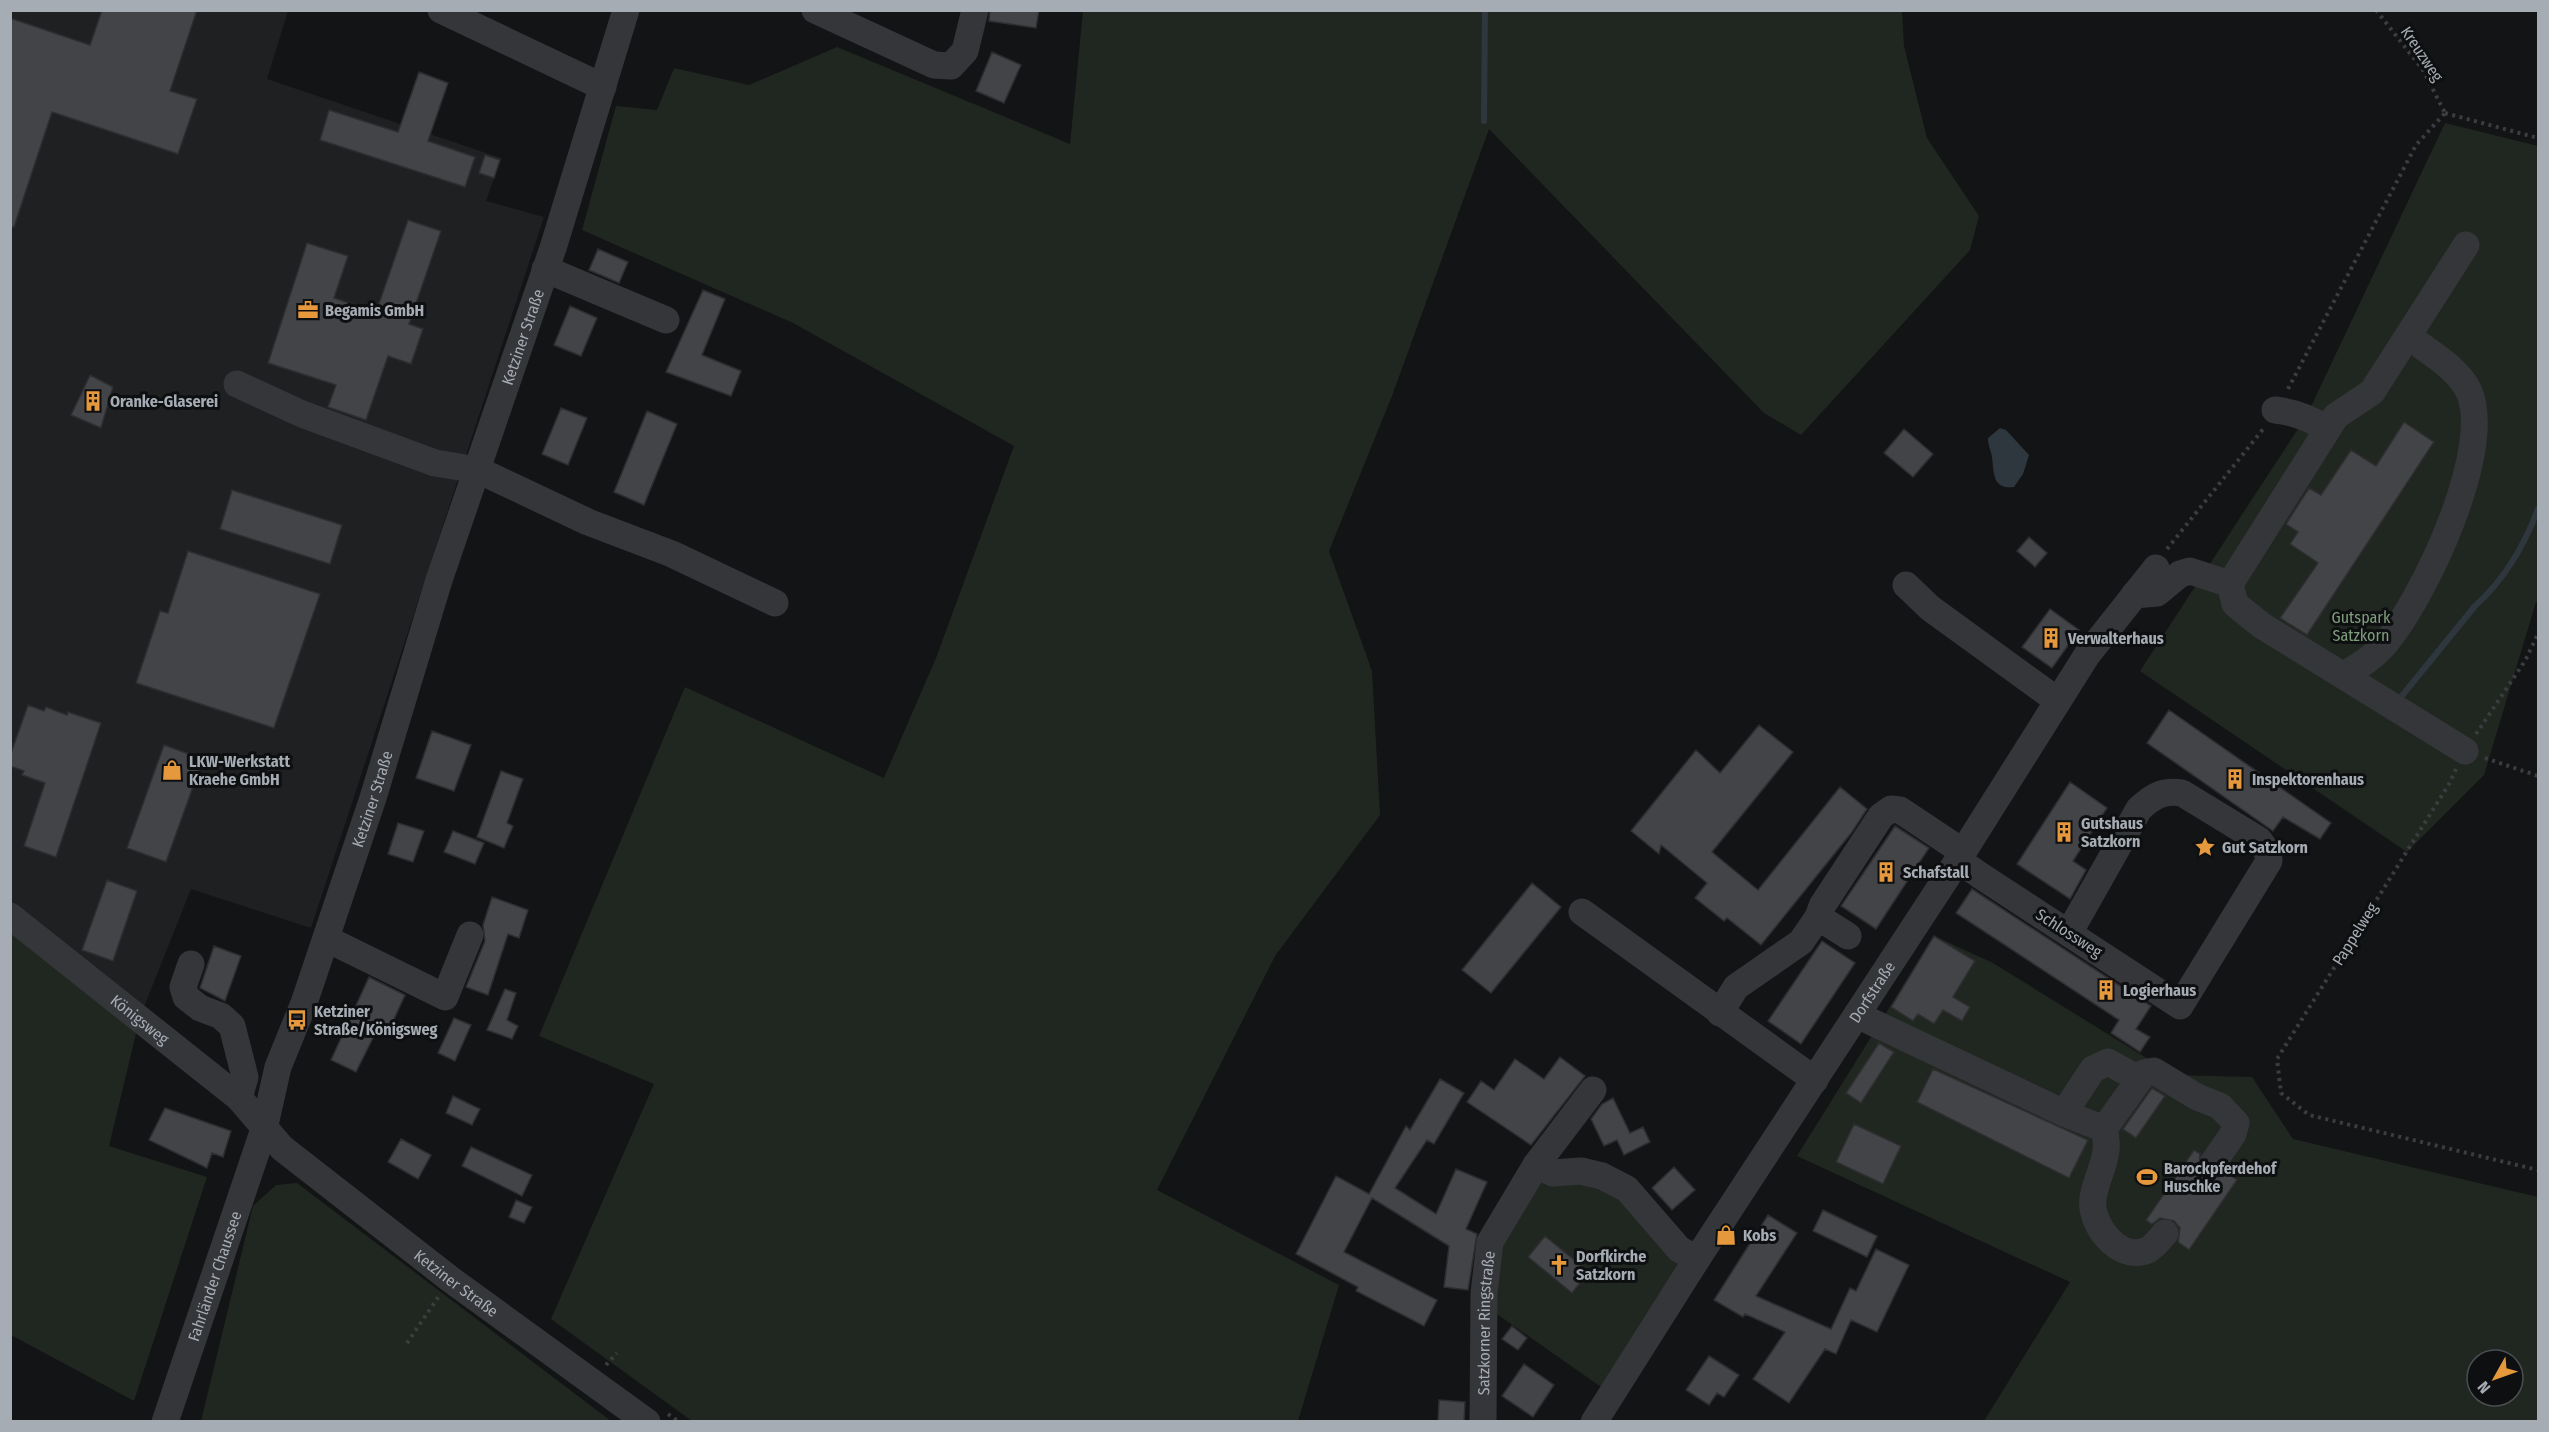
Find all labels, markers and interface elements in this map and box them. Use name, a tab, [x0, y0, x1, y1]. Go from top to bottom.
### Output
street label: Kreuzweg	[2397, 23, 2448, 85]
street label: Ketziner Straße	[497, 286, 548, 387]
office icon: Begamis GmbH	[296, 298, 320, 322]
place label: Begamis GmbH	[325, 301, 424, 320]
building icon: Oranke-Glaserei	[81, 389, 105, 413]
place label: Oranke-Glaserei	[110, 392, 218, 411]
park label: Gutspark Satzkorn	[2332, 608, 2391, 645]
building icon: Verwalterhaus	[2039, 626, 2063, 650]
place label: Verwalterhaus	[2067, 629, 2164, 648]
street label: Ketziner Straße	[348, 748, 396, 850]
place label: LKW-Werkstatt Kraehe GmbH	[189, 752, 290, 789]
shop icon: LKW-Werkstatt Kraehe GmbH	[160, 758, 184, 782]
building icon: Inspektorenhaus	[2223, 767, 2247, 791]
place label: Inspektorenhaus	[2252, 770, 2364, 789]
place label: Gutshaus Satzkorn	[2081, 814, 2143, 851]
building icon: Gutshaus Satzkorn	[2052, 820, 2076, 844]
place icon: Gut Satzkorn	[2193, 835, 2217, 859]
place label: Gut Satzkorn	[2222, 838, 2308, 857]
building icon: Schafstall	[1874, 860, 1898, 884]
place label: Schafstall	[1903, 863, 1969, 882]
street label: Pappelweg	[2328, 899, 2382, 969]
street label: Schlossweg	[2032, 905, 2106, 962]
street label: Dorfstraße	[1845, 957, 1899, 1026]
building icon: Logierhaus	[2094, 978, 2118, 1002]
place label: Logierhaus	[2123, 981, 2196, 1000]
street label: Königsweg	[107, 990, 173, 1049]
place label: Ketziner Straße/Königsweg	[314, 1002, 438, 1039]
bus stop icon: Ketziner Straße/Königsweg	[285, 1008, 309, 1032]
place label: Barockpferdehof Huschke	[2164, 1159, 2278, 1196]
sports icon: Barockpferdehof Huschke	[2135, 1165, 2159, 1189]
street label: Fahrländer Chaussee	[183, 1208, 245, 1344]
shop icon: Kobs	[1714, 1223, 1738, 1247]
place label: Kobs	[1743, 1226, 1776, 1245]
street label: Ketziner Straße	[411, 1245, 502, 1321]
place label: Dorfkirche Satzkorn	[1576, 1247, 1646, 1284]
street label: Satzkorner Ringstraße	[1474, 1250, 1498, 1395]
church icon: Dorfkirche Satzkorn	[1547, 1253, 1571, 1277]
north arrow	[2465, 1348, 2525, 1408]
text: N	[2474, 1378, 2494, 1397]

